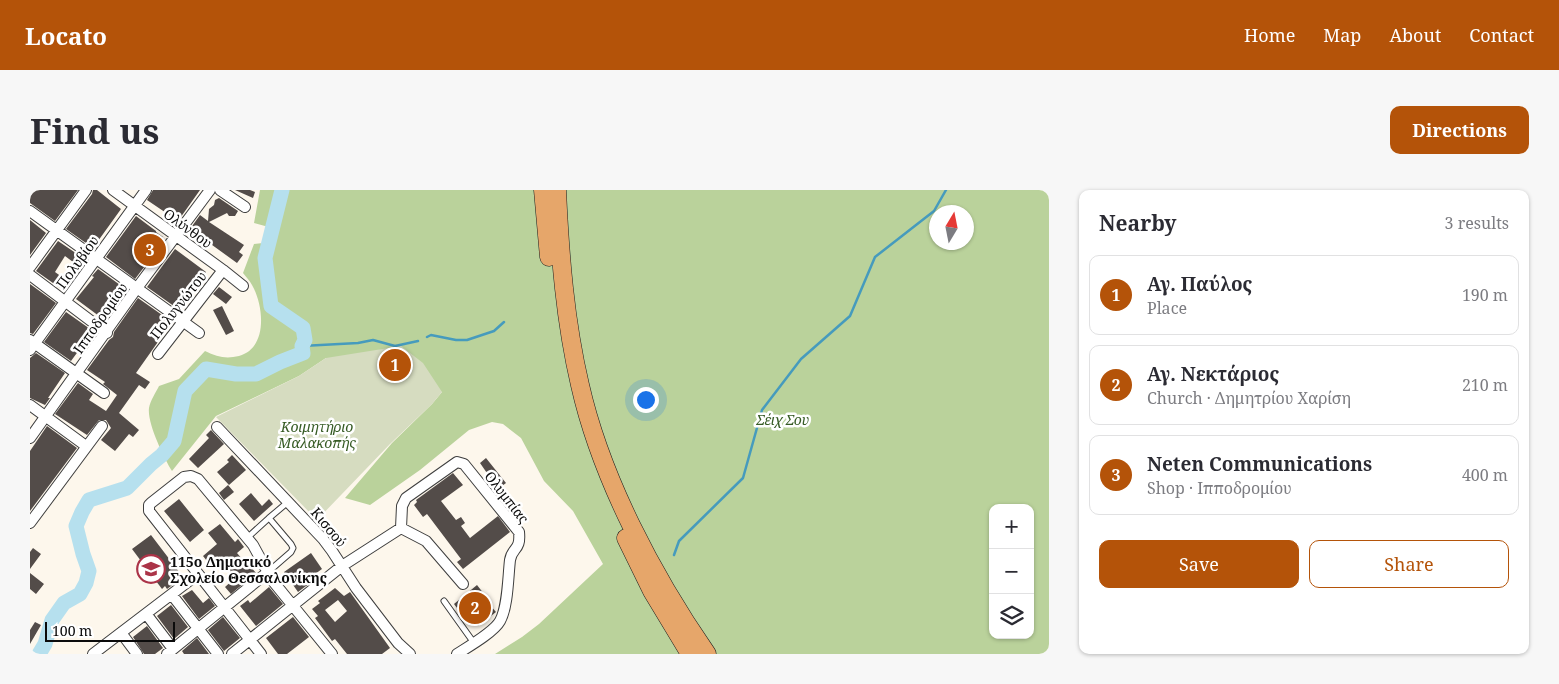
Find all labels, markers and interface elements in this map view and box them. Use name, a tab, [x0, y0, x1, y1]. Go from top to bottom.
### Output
text: Locato	[25, 19, 107, 52]
text: Home	[1244, 23, 1295, 47]
text: Map	[1323, 23, 1361, 47]
text: About	[1389, 23, 1441, 47]
text: Contact	[1469, 23, 1534, 47]
button: Directions	[1390, 106, 1529, 154]
text: Find us	[30, 107, 159, 154]
street label: Ολύνθου	[160, 204, 216, 252]
north arrow	[929, 205, 974, 250]
text: Nearby	[1099, 209, 1177, 237]
text: 3 results	[1445, 212, 1509, 234]
pin: 3	[134, 231, 166, 269]
street label: Πολυβίου	[51, 232, 103, 292]
street label: Πολυγνώτου	[146, 267, 210, 343]
text: Αγ. Παύλος	[1147, 271, 1252, 297]
street label: Ιπποδρομίου	[68, 279, 132, 357]
text: 1	[1111, 284, 1121, 306]
text: 190 m	[1462, 284, 1508, 306]
text: Place	[1147, 297, 1187, 319]
pin: 1	[379, 346, 411, 384]
text: Αγ. Νεκτάριος	[1147, 361, 1279, 387]
text: 2	[1111, 374, 1121, 396]
text: 210 m	[1462, 374, 1508, 396]
your location	[633, 387, 659, 413]
text: Church · Δημητρίου Χαρίση	[1147, 387, 1351, 409]
park label: Σέιχ Σου	[756, 410, 810, 429]
park label: Κοιμητήριο Μαλακοπής	[277, 417, 356, 452]
text: Neten Communications	[1147, 451, 1372, 477]
text: 3	[1111, 464, 1121, 486]
text: 400 m	[1462, 464, 1508, 486]
street label: Ολυμπίας	[481, 467, 534, 527]
text: Shop · Ιπποδρομίου	[1147, 477, 1292, 499]
street label: Κισσού	[307, 503, 351, 551]
map controls	[989, 504, 1034, 639]
button: +	[989, 504, 1034, 549]
button: Save	[1099, 540, 1299, 588]
button: Share	[1309, 540, 1509, 588]
button: −	[989, 549, 1034, 594]
place label: 115o Δημοτικό Σχολείο Θεσσαλονίκης	[170, 552, 327, 587]
school or university icon: 115o Δημοτικό Σχολείο Θεσσαλονίκης	[136, 554, 166, 584]
pin: 2	[459, 589, 491, 627]
button: layers	[989, 594, 1034, 639]
scale bar	[45, 619, 175, 642]
text: 100 m	[52, 621, 92, 640]

